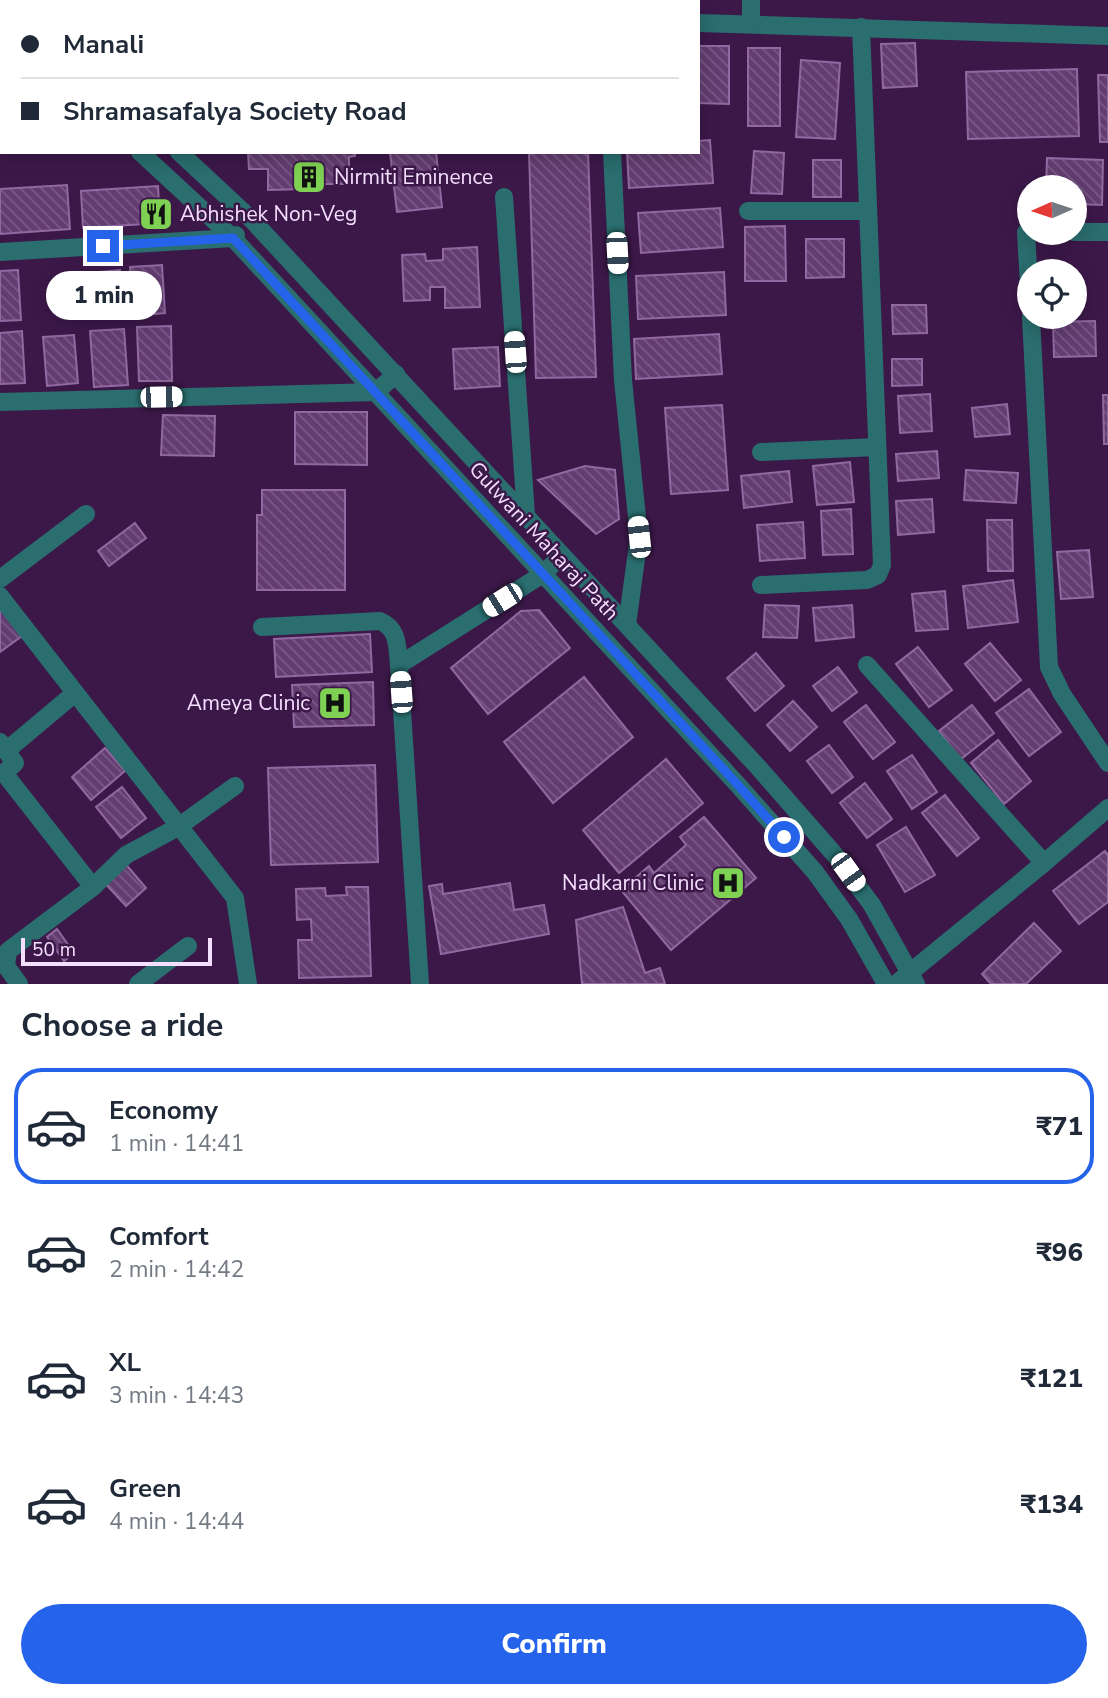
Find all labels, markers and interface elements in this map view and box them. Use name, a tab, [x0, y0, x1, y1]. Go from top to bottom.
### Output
text: Manali	[63, 27, 144, 62]
text: Shramasafalya Society Road	[63, 94, 407, 129]
building icon: Nirmiti Eminence	[290, 158, 328, 196]
place label: Nirmiti Eminence	[334, 163, 493, 191]
north arrow	[1017, 175, 1087, 245]
map controls	[1017, 175, 1087, 329]
restaurant icon: Abhishek Non-Veg	[137, 195, 175, 233]
place label: Abhishek Non-Veg	[180, 200, 357, 228]
route end	[87, 230, 119, 262]
car	[606, 231, 629, 275]
button: locate	[1017, 259, 1087, 329]
callout: 1 min	[45, 270, 161, 320]
text: 1 min	[74, 280, 134, 311]
car	[504, 330, 527, 374]
car	[140, 386, 183, 408]
street label: Gulwani Maharaj Path	[463, 455, 625, 627]
car	[627, 515, 652, 559]
car	[479, 580, 526, 620]
car	[390, 670, 413, 714]
hospital icon: Ameya Clinic	[316, 684, 354, 722]
place label: Ameya Clinic	[187, 689, 310, 717]
route start	[768, 821, 800, 853]
car	[828, 849, 869, 895]
hospital icon: Nadkarni Clinic	[709, 864, 747, 902]
place label: Nadkarni Clinic	[562, 869, 704, 897]
scale bar	[21, 935, 212, 967]
text: 50 m	[32, 937, 76, 963]
text: Choose a ride	[21, 1004, 223, 1047]
text: Economy	[109, 1093, 218, 1128]
icon: car	[25, 1095, 88, 1158]
text: ₹71	[1036, 1109, 1083, 1144]
text: 1 min · 14:41	[109, 1128, 244, 1159]
text: Comfort	[109, 1219, 209, 1254]
icon: car	[25, 1221, 88, 1284]
text: ₹96	[1036, 1235, 1083, 1270]
text: 2 min · 14:42	[109, 1254, 244, 1285]
text: XL	[109, 1345, 141, 1380]
icon: car	[25, 1347, 88, 1410]
text: ₹121	[1021, 1361, 1083, 1396]
text: 3 min · 14:43	[109, 1380, 244, 1411]
text: Green	[109, 1471, 182, 1506]
icon: car	[25, 1473, 88, 1536]
text: ₹134	[1021, 1487, 1083, 1522]
text: 4 min · 14:44	[109, 1506, 244, 1537]
button: Confirm	[21, 1604, 1087, 1684]

